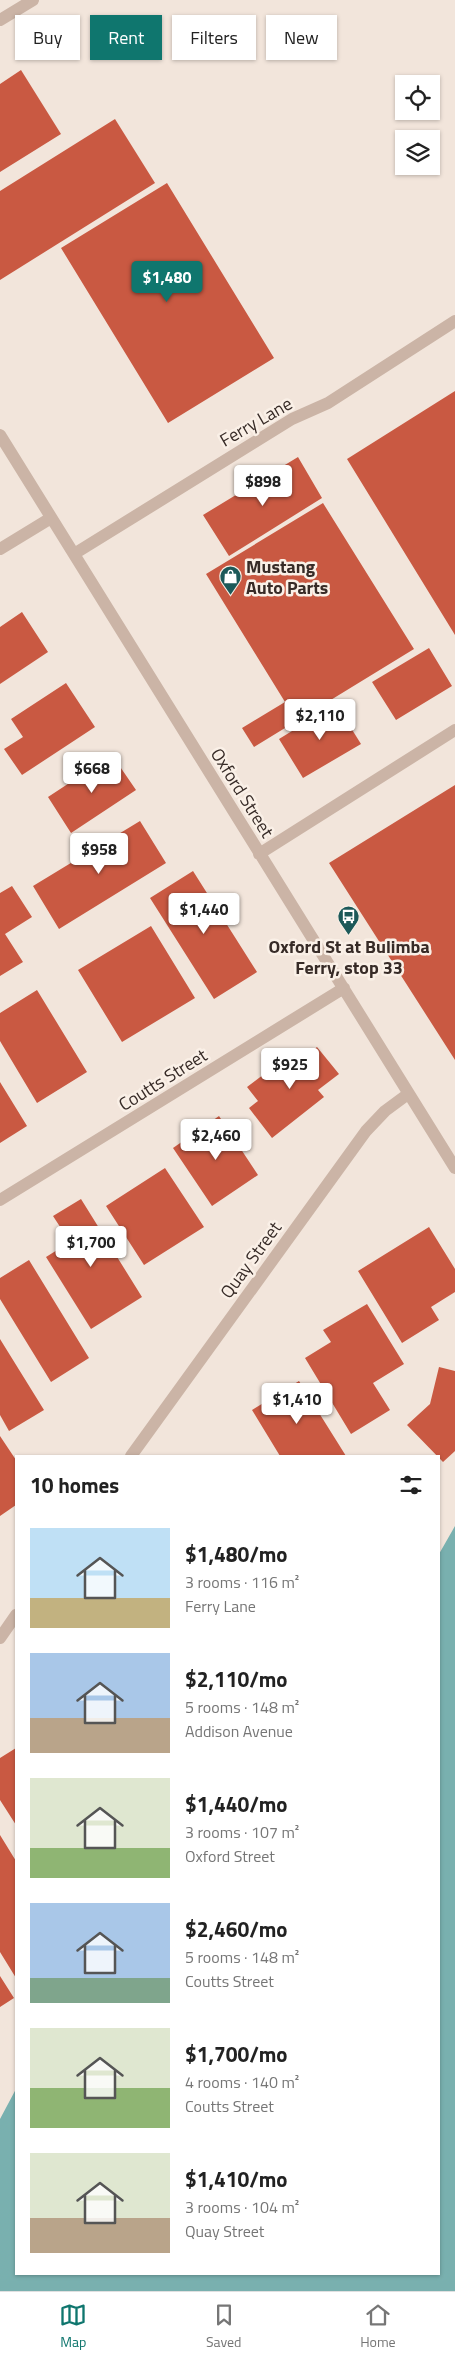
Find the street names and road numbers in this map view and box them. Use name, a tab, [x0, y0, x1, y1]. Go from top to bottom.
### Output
street label: Ferry Lane	[214, 390, 297, 453]
street label: Oxford Street	[204, 743, 281, 843]
street label: Coutts Street	[113, 1041, 213, 1118]
street label: Quay Street	[213, 1215, 288, 1304]

